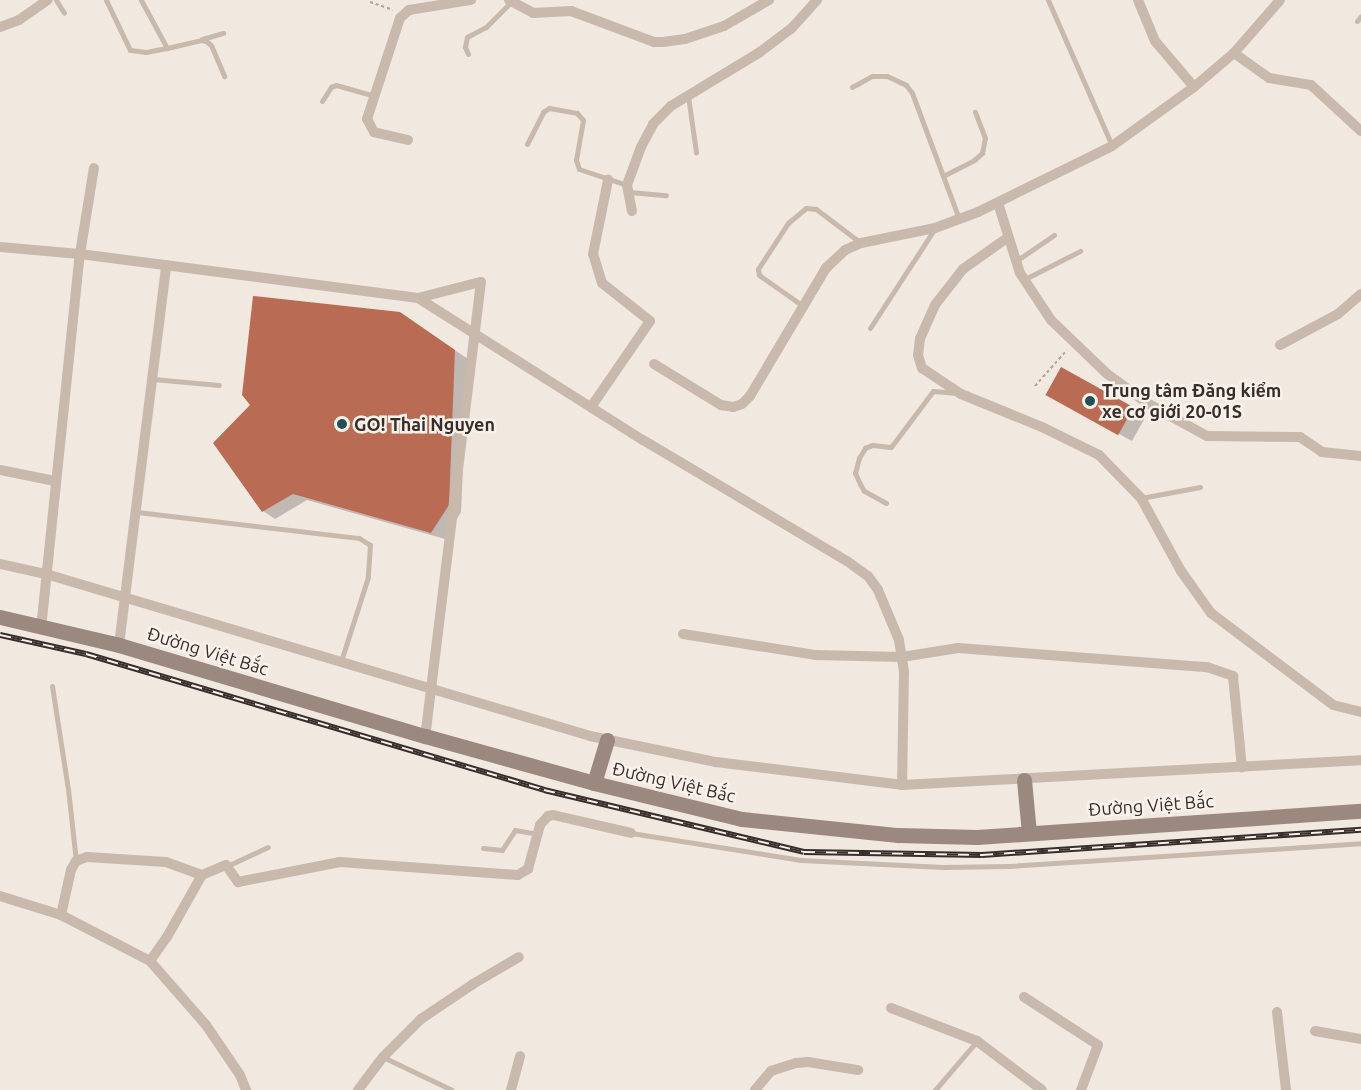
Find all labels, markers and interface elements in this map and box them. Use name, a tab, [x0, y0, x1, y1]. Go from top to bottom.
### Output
place label: Trung tâm Đăng kiểm xe cơ giới 20-01S	[1102, 380, 1281, 422]
marker: Trung tâm Đăng kiểm xe cơ giới 20-01S	[1083, 394, 1097, 408]
place label: GO! Thai Nguyen	[354, 413, 495, 435]
marker: GO! Thai Nguyen	[335, 417, 349, 431]
street label: Đường Việt Bắc	[145, 622, 271, 680]
street label: Đường Việt Bắc	[610, 757, 738, 807]
street label: Đường Việt Bắc	[1088, 790, 1214, 820]

